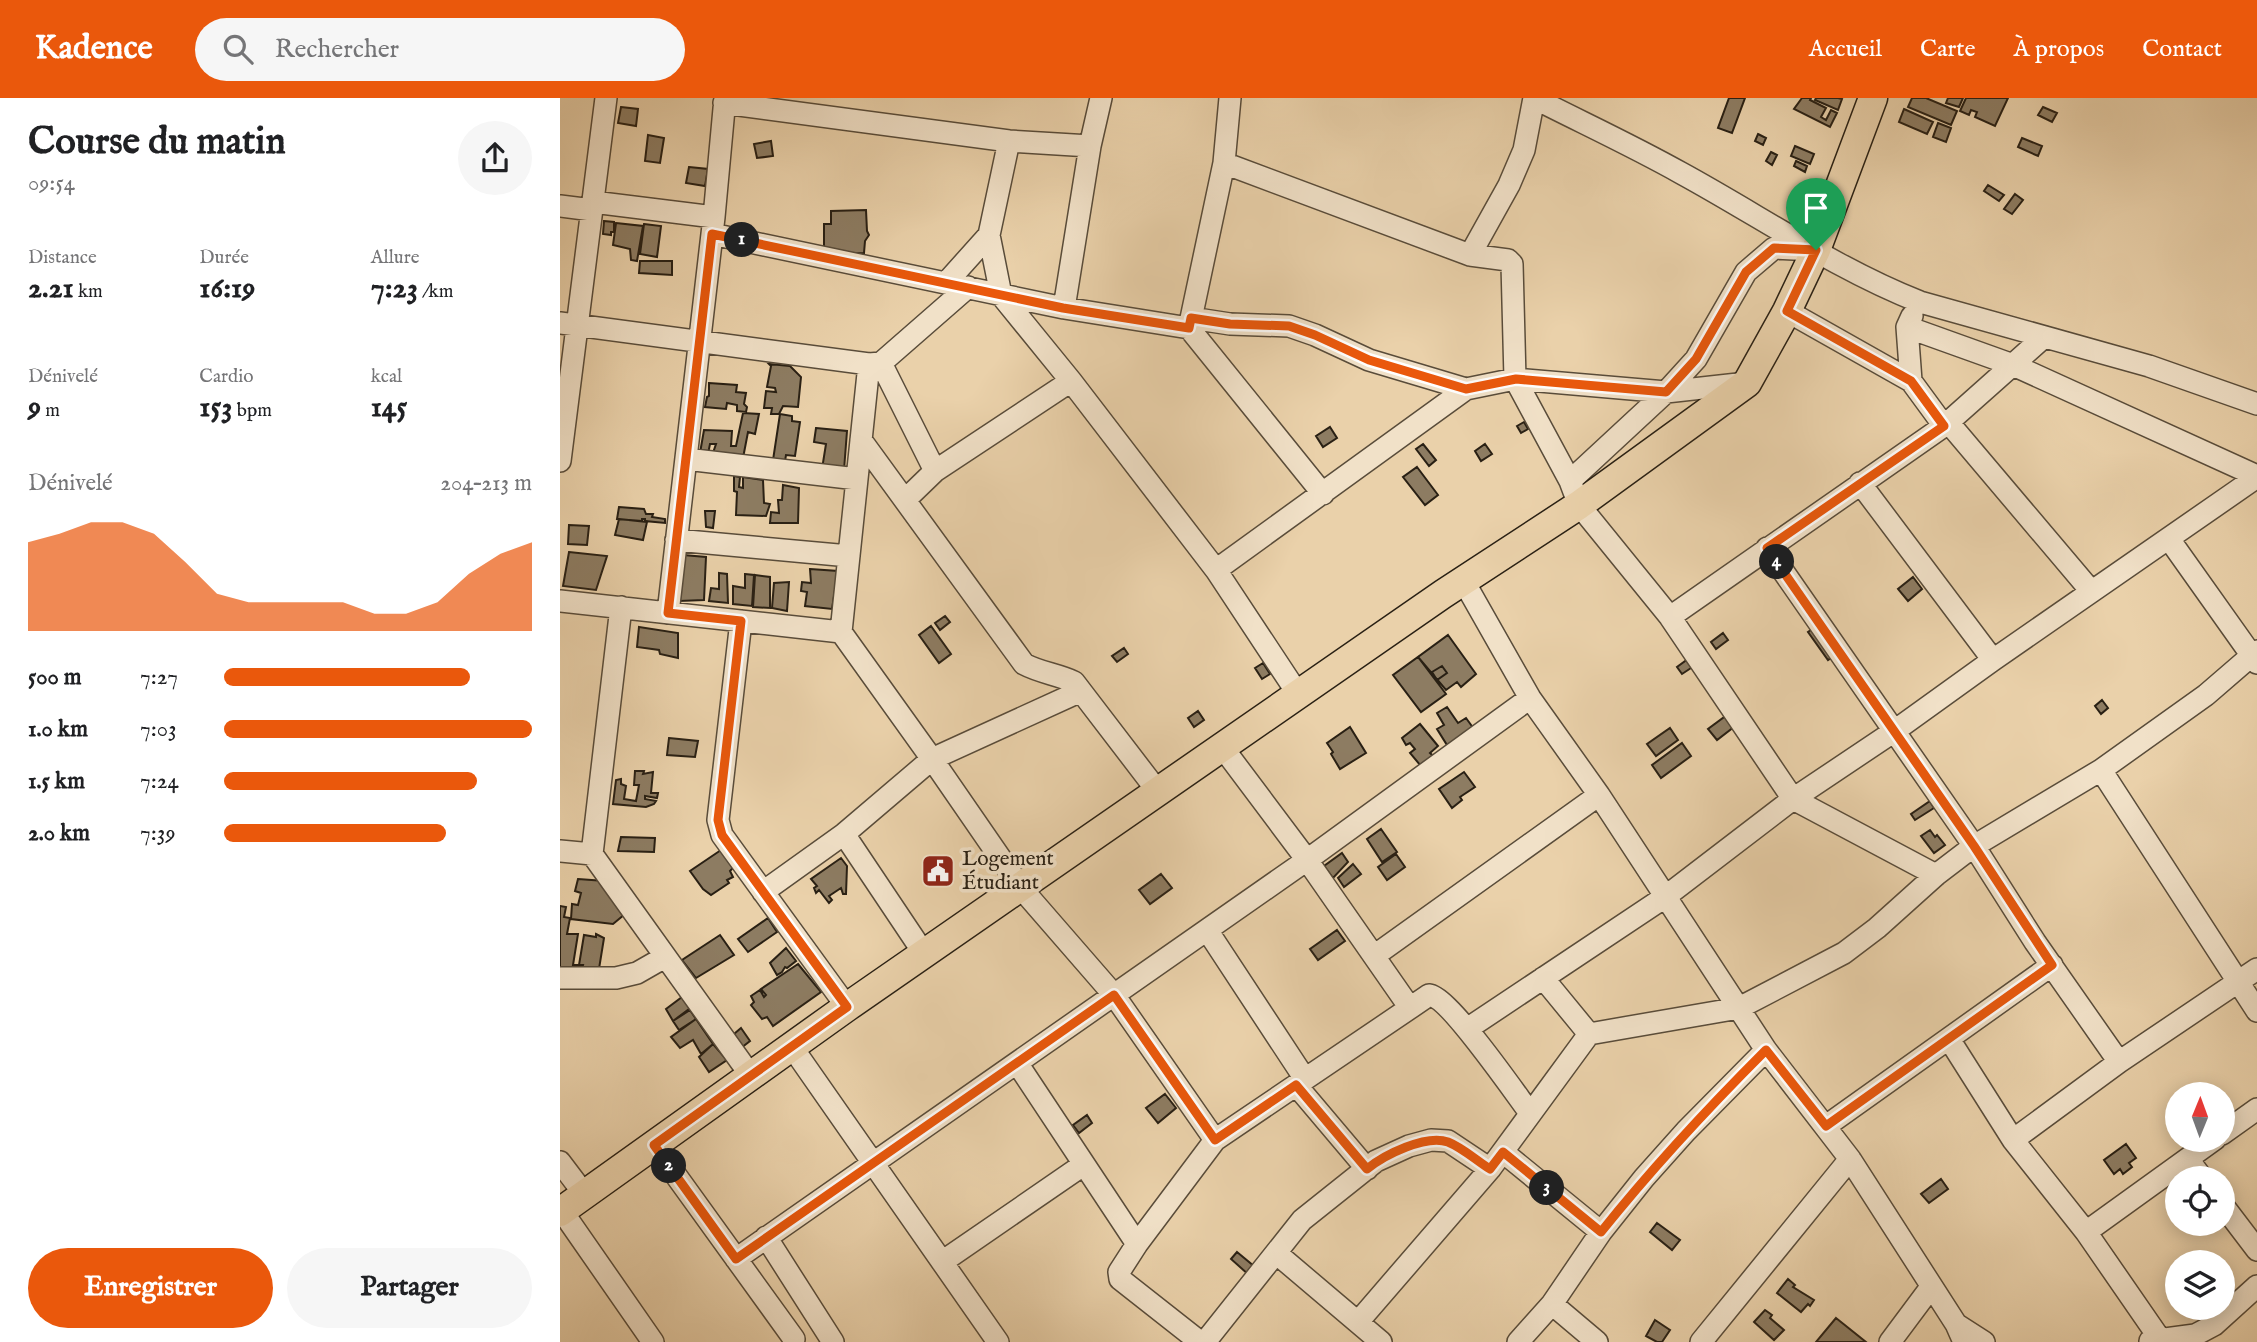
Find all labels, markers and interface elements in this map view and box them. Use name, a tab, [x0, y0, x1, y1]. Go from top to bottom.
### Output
search box	[195, 18, 685, 81]
text: Kadence	[35, 28, 153, 70]
icon: search	[219, 30, 257, 68]
text: Rechercher	[275, 33, 399, 66]
text: Accueil	[1809, 34, 1882, 65]
text: Carte	[1920, 34, 1976, 65]
text: À propos	[2014, 34, 2104, 65]
text: Contact	[2142, 34, 2222, 65]
text: Course du matin	[28, 119, 286, 167]
button: share	[458, 121, 532, 195]
text: 09:54	[28, 169, 75, 198]
pin	[1786, 178, 1846, 250]
icon: arrive	[1797, 189, 1835, 227]
pin: 1	[724, 222, 760, 258]
text: 1	[738, 227, 745, 251]
text: Distance	[28, 246, 97, 270]
text: Durée	[199, 246, 249, 270]
text: Allure	[371, 246, 419, 270]
text: 2.21	[28, 270, 74, 308]
text: 16:19	[199, 270, 255, 308]
text: 7:23	[371, 270, 418, 308]
text: km	[74, 280, 103, 304]
text: /km	[418, 280, 453, 304]
text: Dénivelé	[28, 365, 98, 389]
text: Cardio	[199, 365, 253, 389]
text: kcal	[371, 365, 402, 389]
text: 9	[28, 389, 41, 427]
text: 153	[199, 389, 233, 427]
text: 145	[371, 389, 407, 427]
text: m	[41, 399, 60, 423]
text: bpm	[233, 399, 272, 423]
text: Dénivelé	[28, 469, 113, 498]
text: 204–213 m	[440, 469, 532, 498]
pin: 4	[1760, 545, 1794, 580]
text: 4	[1772, 549, 1781, 573]
text: 500 m	[28, 663, 82, 692]
text: 7:27	[140, 663, 178, 692]
text: 1.0 km	[28, 715, 88, 744]
text: 7:03	[140, 715, 177, 744]
text: 1.5 km	[28, 767, 85, 796]
text: 7:24	[140, 767, 179, 796]
text: 2.0 km	[28, 819, 90, 848]
text: 7:39	[140, 819, 175, 848]
place label: Logement Étudiant	[962, 846, 1054, 897]
public building icon: Logement Étudiant	[919, 852, 957, 890]
north arrow	[2165, 1082, 2235, 1152]
map controls	[2165, 1082, 2235, 1320]
pin: 2	[652, 1148, 686, 1184]
text: 2	[664, 1153, 673, 1177]
button: locate	[2165, 1166, 2235, 1236]
pin: 3	[1530, 1170, 1564, 1206]
text: 3	[1543, 1175, 1550, 1199]
button: Enregistrer	[28, 1248, 273, 1328]
button: Partager	[287, 1248, 532, 1328]
button: layers	[2165, 1250, 2235, 1320]

